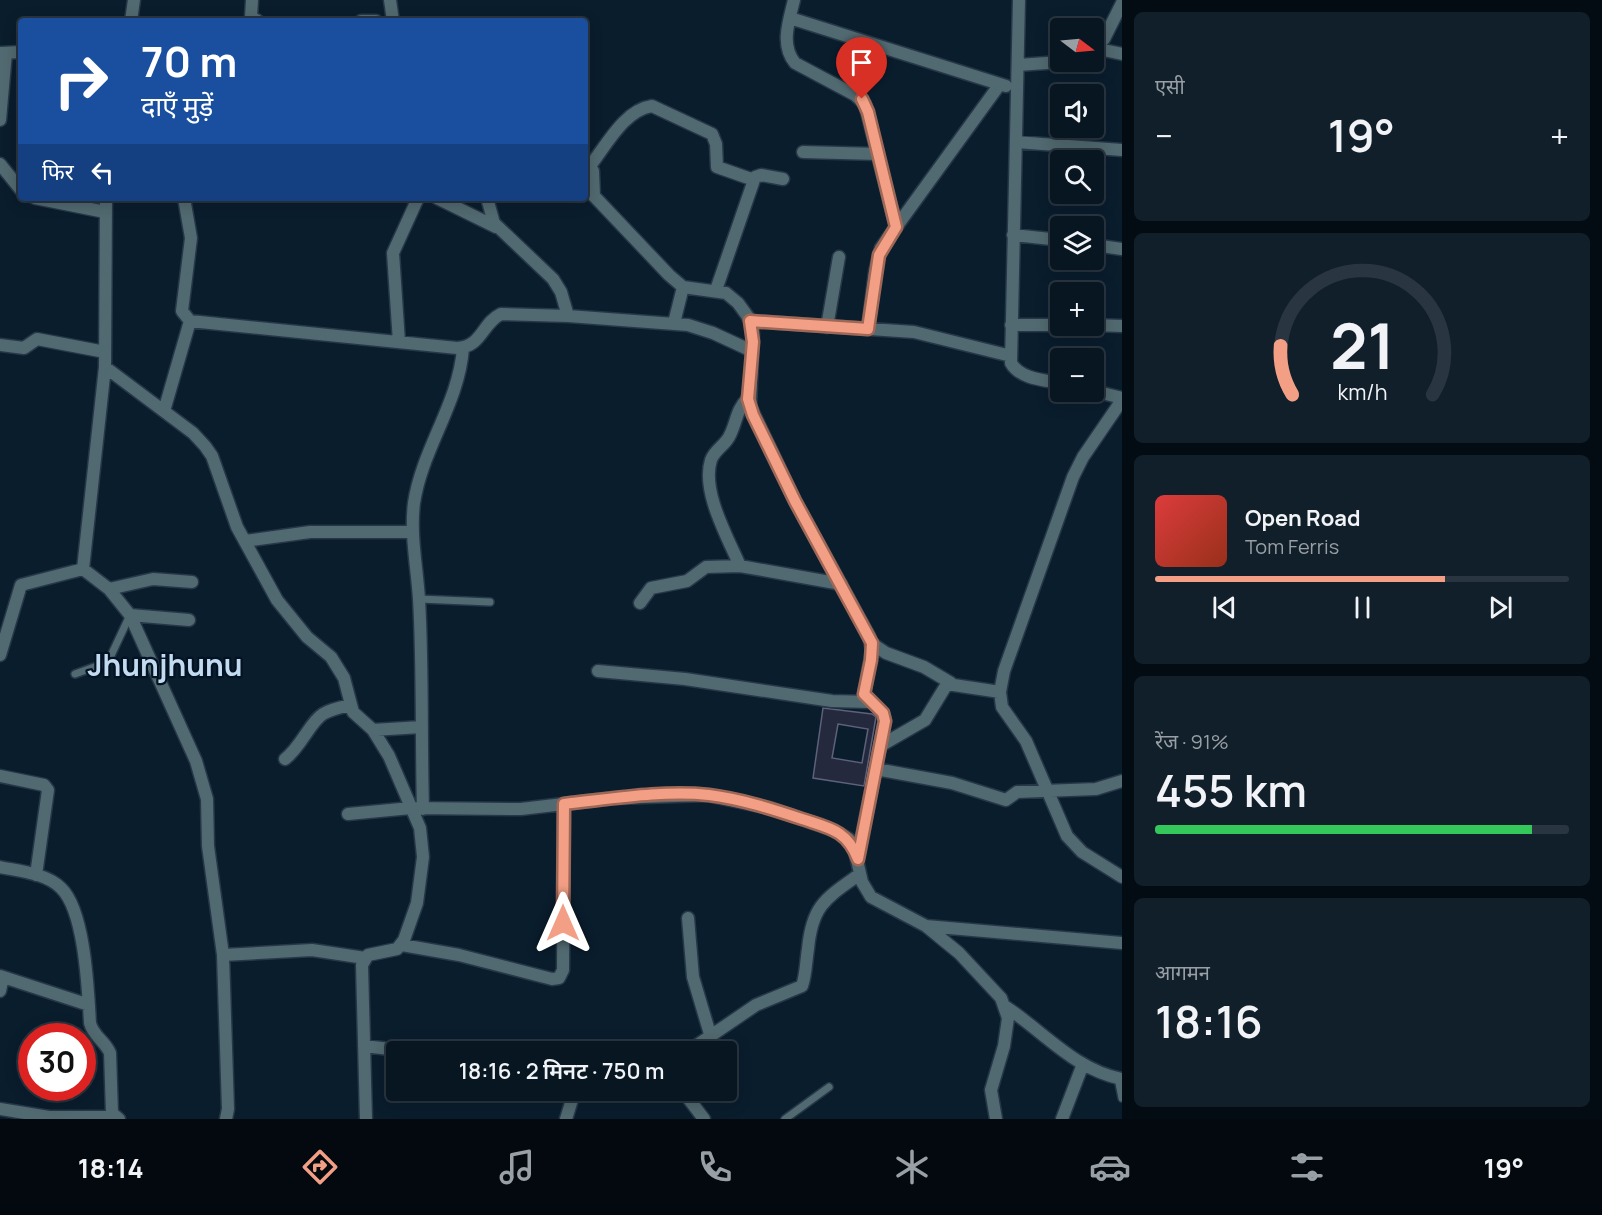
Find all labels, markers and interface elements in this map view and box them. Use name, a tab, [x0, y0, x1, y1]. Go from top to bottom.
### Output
north arrow	[1050, 18, 1104, 72]
map controls	[1050, 18, 1104, 402]
text: 70 m	[141, 32, 237, 90]
pin	[836, 37, 887, 99]
icon: right	[42, 42, 120, 120]
icon: arrive	[845, 46, 878, 79]
text: एसी	[1155, 73, 1185, 100]
button: sound	[1050, 84, 1104, 138]
text: दाएँ मुड़ें	[141, 87, 213, 124]
text: 19°	[1328, 104, 1395, 166]
text: −	[1155, 113, 1173, 158]
text: +	[1550, 113, 1569, 158]
button: search	[1050, 150, 1104, 204]
icon: left	[86, 156, 119, 189]
text: फिर	[42, 157, 74, 187]
button: layers	[1050, 216, 1104, 270]
button: +	[1050, 282, 1104, 336]
text: 21	[1330, 302, 1394, 388]
button: −	[1050, 348, 1104, 402]
text: km/h	[1337, 378, 1387, 407]
text: Open Road	[1245, 503, 1360, 533]
text: Tom Ferris	[1245, 533, 1339, 560]
icon: previous	[1208, 591, 1241, 624]
icon: pause	[1346, 591, 1379, 624]
icon: next	[1484, 591, 1517, 624]
district label: Jhunjhunu	[87, 644, 243, 685]
text: रेंज · 91%	[1155, 728, 1229, 755]
text: 455 km	[1155, 759, 1307, 821]
position arrow	[531, 891, 595, 955]
text: आगमन	[1155, 959, 1210, 986]
text: 18:16	[1155, 990, 1263, 1052]
speed limit sign: 30	[18, 1023, 96, 1101]
text: 18:16 · 2 मिनट · 750 m	[459, 1056, 664, 1086]
icon: directions	[299, 1146, 341, 1188]
icon: music	[496, 1146, 538, 1188]
icon: phone	[694, 1146, 736, 1188]
icon: climate	[891, 1146, 933, 1188]
icon: car	[1089, 1146, 1131, 1188]
icon: filters	[1286, 1146, 1328, 1188]
text: 18:14	[78, 1149, 144, 1186]
text: 19°	[1483, 1149, 1524, 1186]

